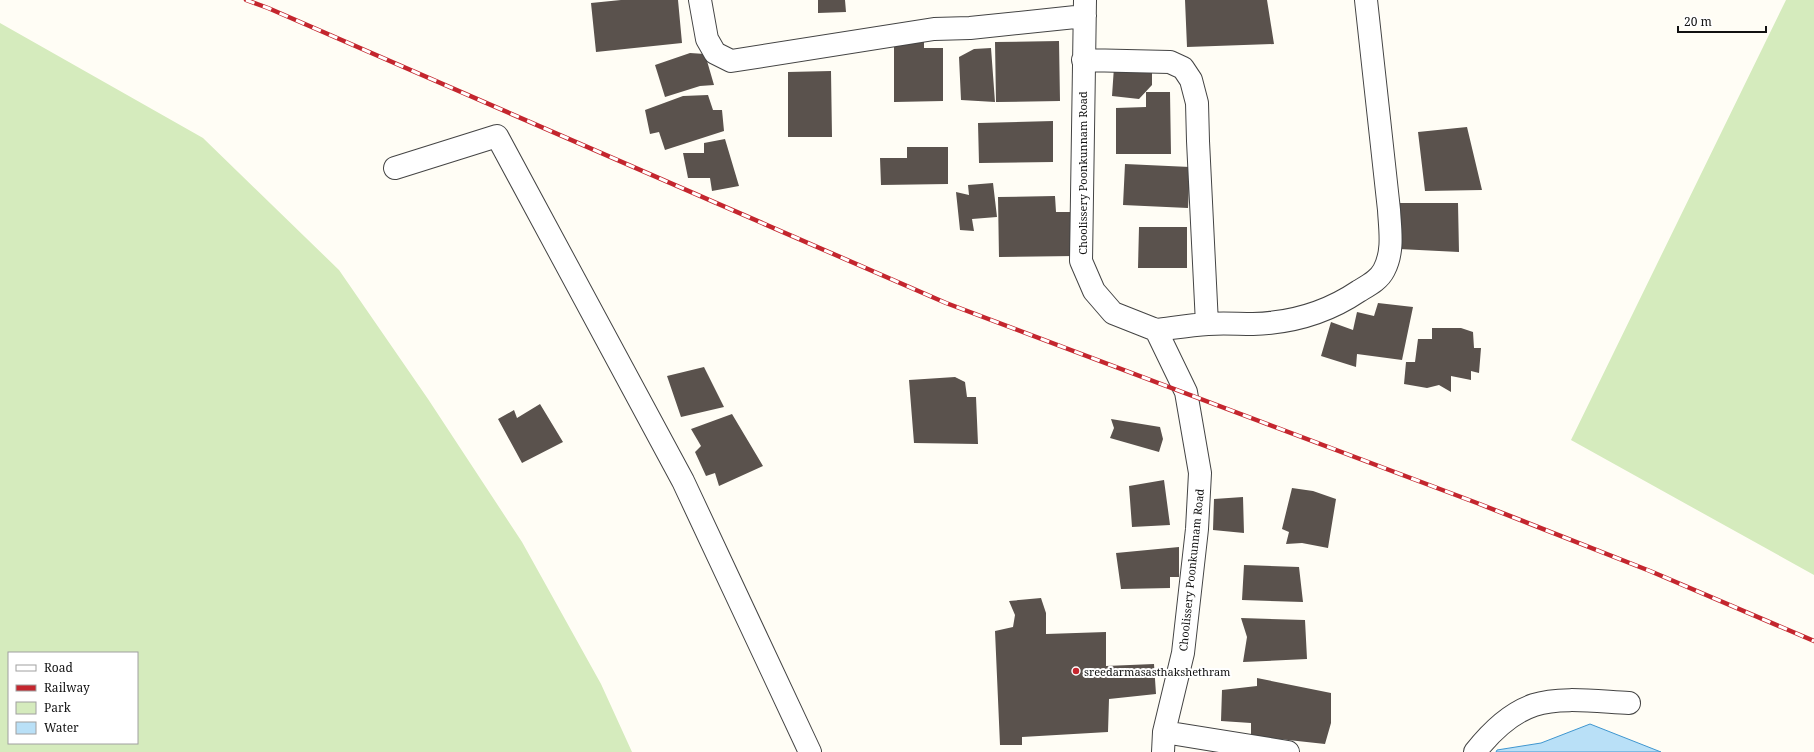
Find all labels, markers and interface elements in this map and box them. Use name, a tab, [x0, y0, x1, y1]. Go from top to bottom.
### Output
scale bar	[1678, 8, 1766, 34]
text: 20 m	[1684, 13, 1712, 30]
street label: Choolissery Poonkunnam Road	[1075, 91, 1090, 255]
street label: Choolissery Poonkunnam Road	[1175, 488, 1207, 652]
legend	[8, 652, 138, 744]
text: Road	[44, 659, 74, 676]
place label: sreedarmasasthakshethram	[1084, 664, 1231, 679]
marker: sreedarmasasthakshethram	[1071, 666, 1081, 676]
text: Railway	[44, 679, 90, 696]
text: Park	[44, 699, 72, 716]
text: Water	[44, 719, 79, 736]

